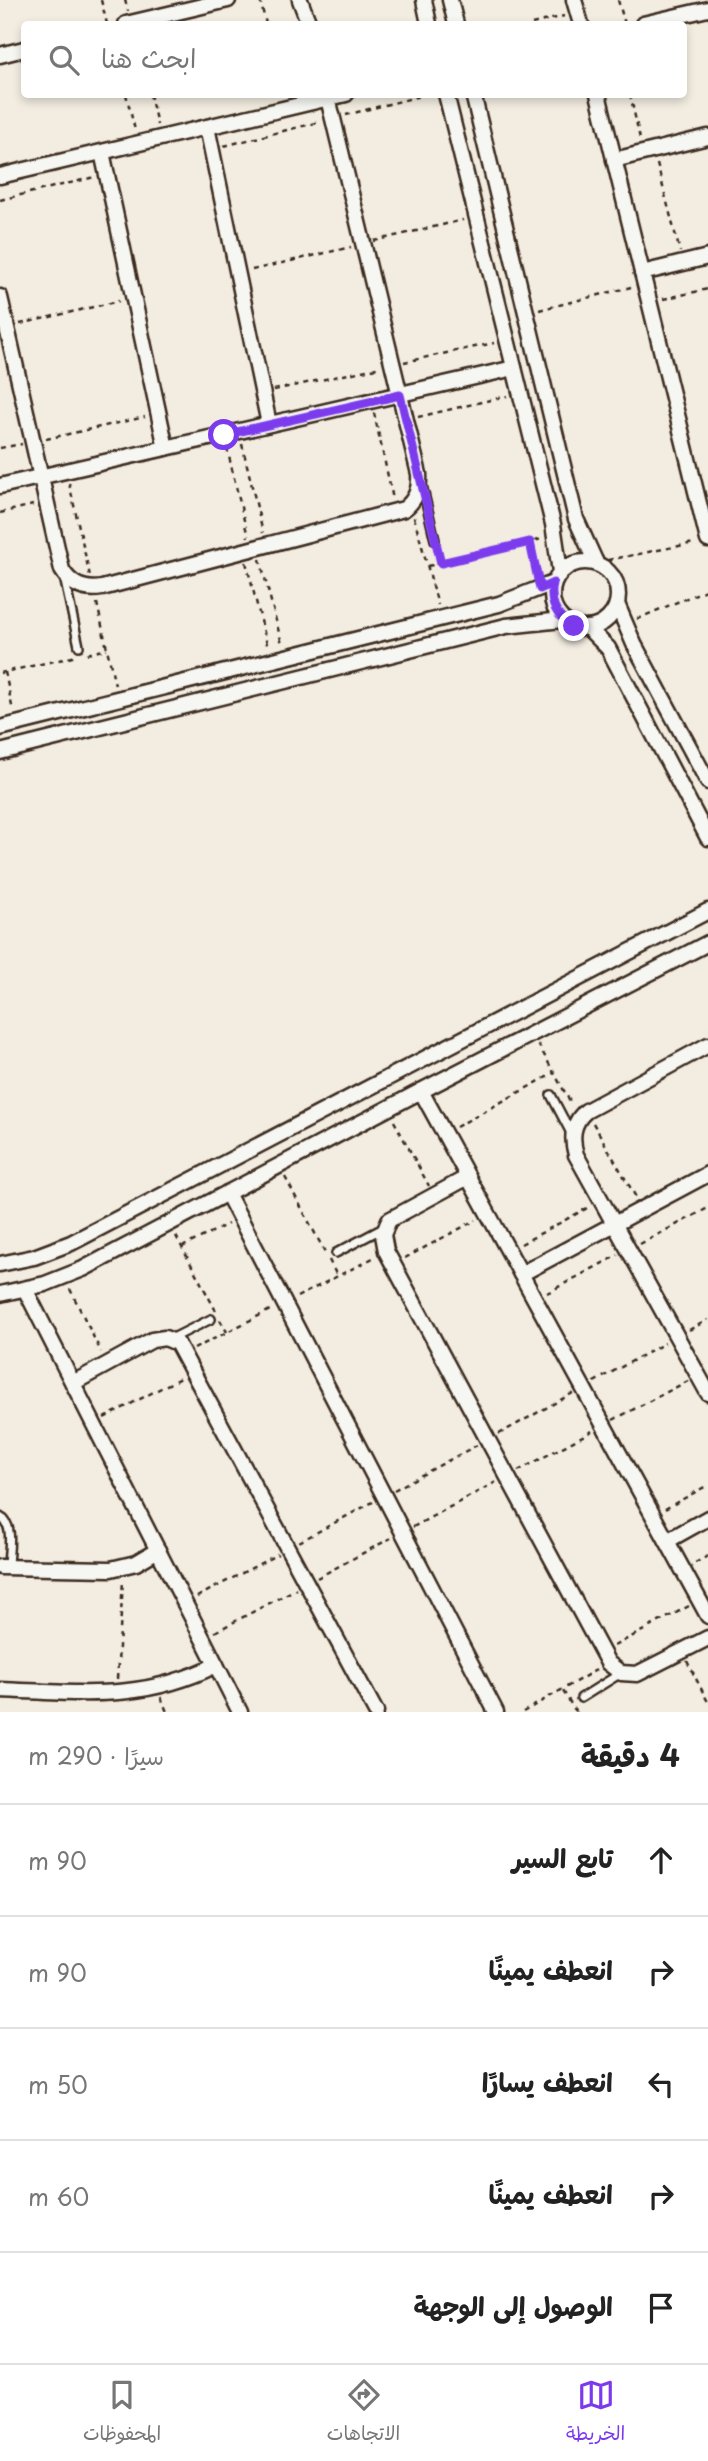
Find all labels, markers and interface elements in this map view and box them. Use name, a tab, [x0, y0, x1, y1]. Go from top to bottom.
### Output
search box	[21, 21, 687, 98]
text: ابحث هنا	[101, 38, 196, 77]
icon: search	[45, 41, 83, 79]
route start	[208, 419, 239, 450]
route end	[558, 610, 589, 641]
text: 4 دقيقة	[581, 1732, 680, 1777]
text: سيرًا · 290 m	[28, 1738, 164, 1773]
text: تابع السير	[512, 1838, 613, 1877]
icon: ahead	[642, 1841, 680, 1879]
text: 90 m	[28, 1843, 87, 1878]
text: انعطف يمينًا	[489, 1950, 613, 1989]
icon: right	[642, 1953, 680, 1991]
text: 90 m	[28, 1955, 87, 1990]
text: انعطف يسارًا	[482, 2062, 613, 2101]
icon: left	[642, 2065, 680, 2103]
text: 50 m	[28, 2067, 88, 2102]
text: انعطف يمينًا	[489, 2174, 613, 2213]
icon: right	[642, 2177, 680, 2215]
text: 60 m	[28, 2179, 89, 2214]
text: الوصول إلى الوجهة	[414, 2286, 613, 2325]
icon: arrive	[642, 2289, 680, 2327]
tab: المحفوظات	[83, 2376, 161, 2450]
tab: الاتجاهات	[327, 2376, 400, 2450]
tab: الخريطة	[566, 2376, 625, 2450]

